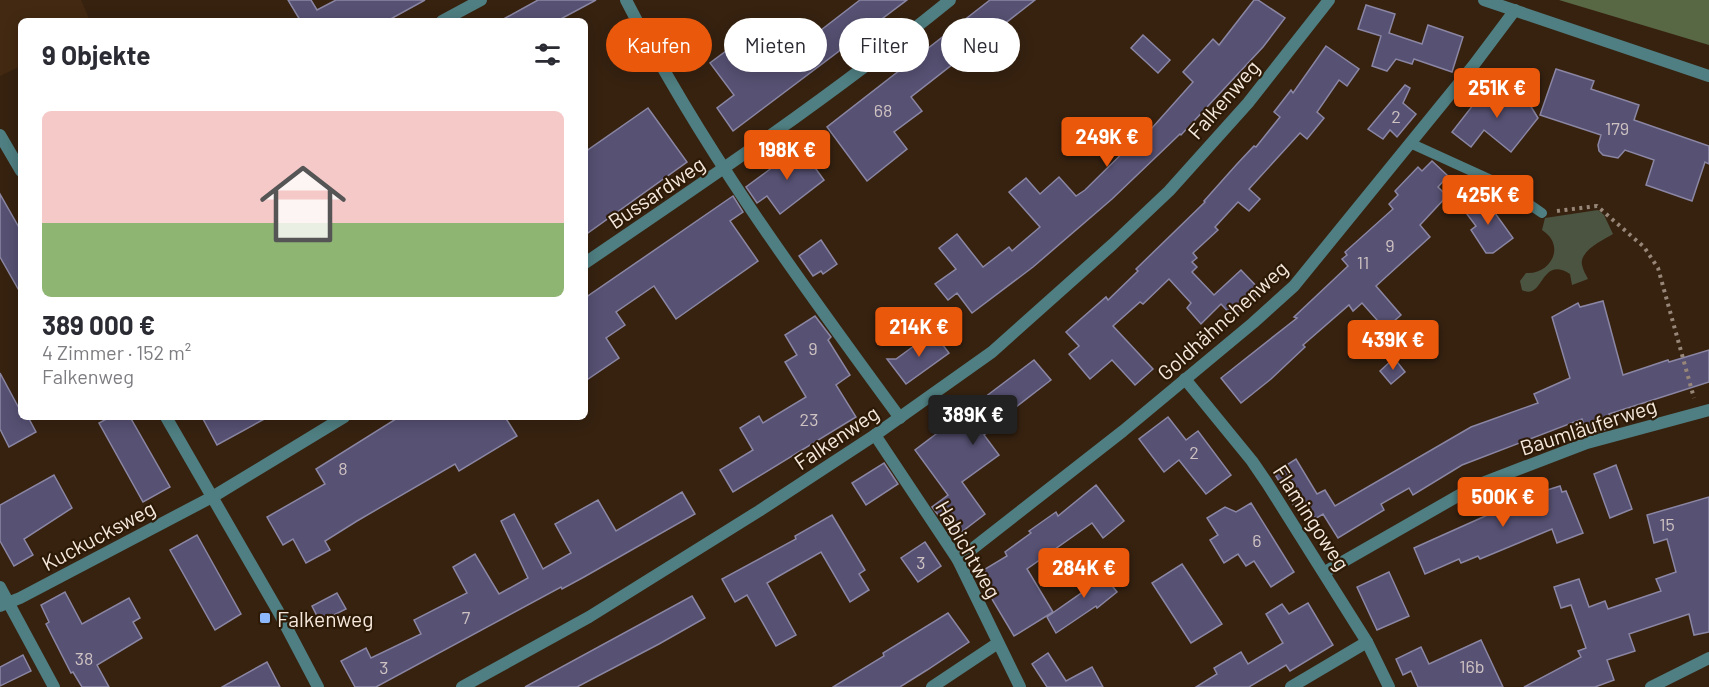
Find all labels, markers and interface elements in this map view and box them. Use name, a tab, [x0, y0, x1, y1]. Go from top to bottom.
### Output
chip: Kaufen	[606, 18, 712, 72]
chip: Mieten	[724, 18, 827, 72]
chip: Filter	[839, 18, 929, 72]
chip: Neu	[941, 18, 1020, 72]
icon: filters	[531, 38, 564, 71]
text: 9 Objekte	[42, 39, 150, 70]
street label: Falkenweg	[1182, 54, 1264, 144]
pin: 251K €	[1448, 68, 1546, 119]
text: 251K €	[1468, 75, 1526, 99]
house number: 68	[874, 99, 892, 121]
house number: 2	[1391, 105, 1401, 127]
pin: 249K €	[1058, 117, 1156, 168]
house number: 179	[1605, 117, 1629, 139]
text: 249K €	[1075, 124, 1139, 148]
pin: 198K €	[738, 130, 836, 181]
text: 198K €	[758, 137, 816, 161]
icon: home	[249, 150, 357, 258]
street label: Bussardweg	[603, 151, 709, 233]
pin: 425K €	[1439, 175, 1537, 226]
text: 425K €	[1456, 182, 1520, 206]
house number: 9	[1385, 234, 1395, 256]
house number: 11	[1357, 251, 1369, 273]
street label: Goldhähnchenweg	[1152, 255, 1292, 385]
pin: 214K €	[870, 307, 968, 358]
text: 389 000 €	[42, 309, 155, 340]
text: 214K €	[889, 314, 949, 338]
pin: 439K €	[1344, 320, 1442, 371]
text: 439K €	[1362, 327, 1424, 351]
house number: 9	[808, 337, 818, 359]
text: 4 Zimmer · 152 m²	[42, 340, 191, 364]
text: Falkenweg	[42, 364, 134, 388]
street label: Baumläuferweg	[1516, 392, 1660, 460]
pin: 389K €	[924, 395, 1022, 446]
street label: Falkenweg	[789, 400, 883, 474]
text: 389K €	[942, 402, 1004, 426]
house number: 23	[800, 408, 818, 430]
house number: 2	[1189, 441, 1199, 463]
house number: 8	[338, 457, 348, 479]
street label: Flamingoweg	[1269, 459, 1355, 575]
pin: 500K €	[1454, 477, 1552, 528]
text: 500K €	[1472, 484, 1534, 508]
street label: Kuckucksweg	[37, 495, 159, 575]
street label: Habichtweg	[931, 496, 1007, 602]
house number: 15	[1659, 513, 1675, 535]
house number: 6	[1252, 529, 1262, 551]
pin: 284K €	[1035, 548, 1133, 599]
house number: 3	[916, 551, 926, 573]
text: 284K €	[1052, 555, 1116, 579]
place label: Falkenweg	[277, 606, 374, 631]
house number: 7	[462, 606, 471, 628]
marker: Falkenweg	[258, 611, 272, 625]
house number: 38	[75, 647, 93, 669]
house number: 16b	[1459, 655, 1485, 677]
house number: 3	[379, 656, 389, 678]

